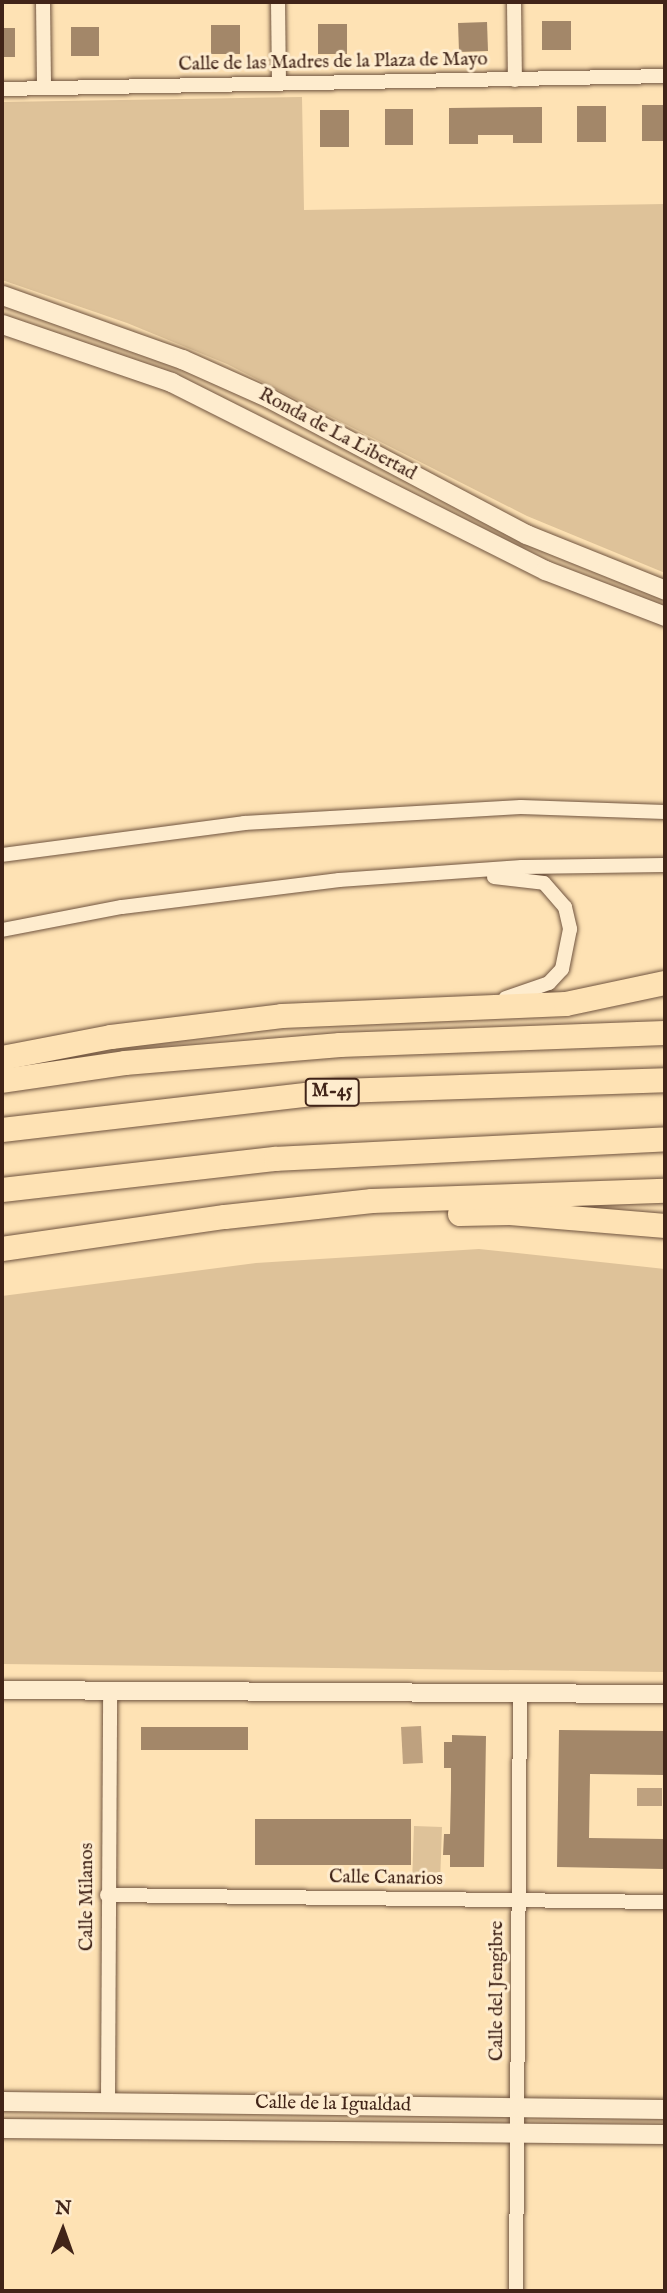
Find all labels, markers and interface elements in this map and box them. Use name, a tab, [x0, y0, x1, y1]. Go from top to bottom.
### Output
street label: Calle de las Madres de la Plaza de Mayo	[178, 49, 488, 77]
street label: Ronda de La Libertad	[254, 384, 420, 486]
road number: M-45	[304, 1078, 360, 1106]
street label: Calle Milanos	[77, 1843, 99, 1951]
street label: Calle Canarios	[329, 1867, 443, 1891]
street label: Calle del Jengibre	[487, 1921, 509, 2061]
street label: Calle de la Igualdad	[255, 2092, 411, 2118]
north arrow	[28, 2195, 98, 2265]
text: N	[55, 2197, 72, 2221]

